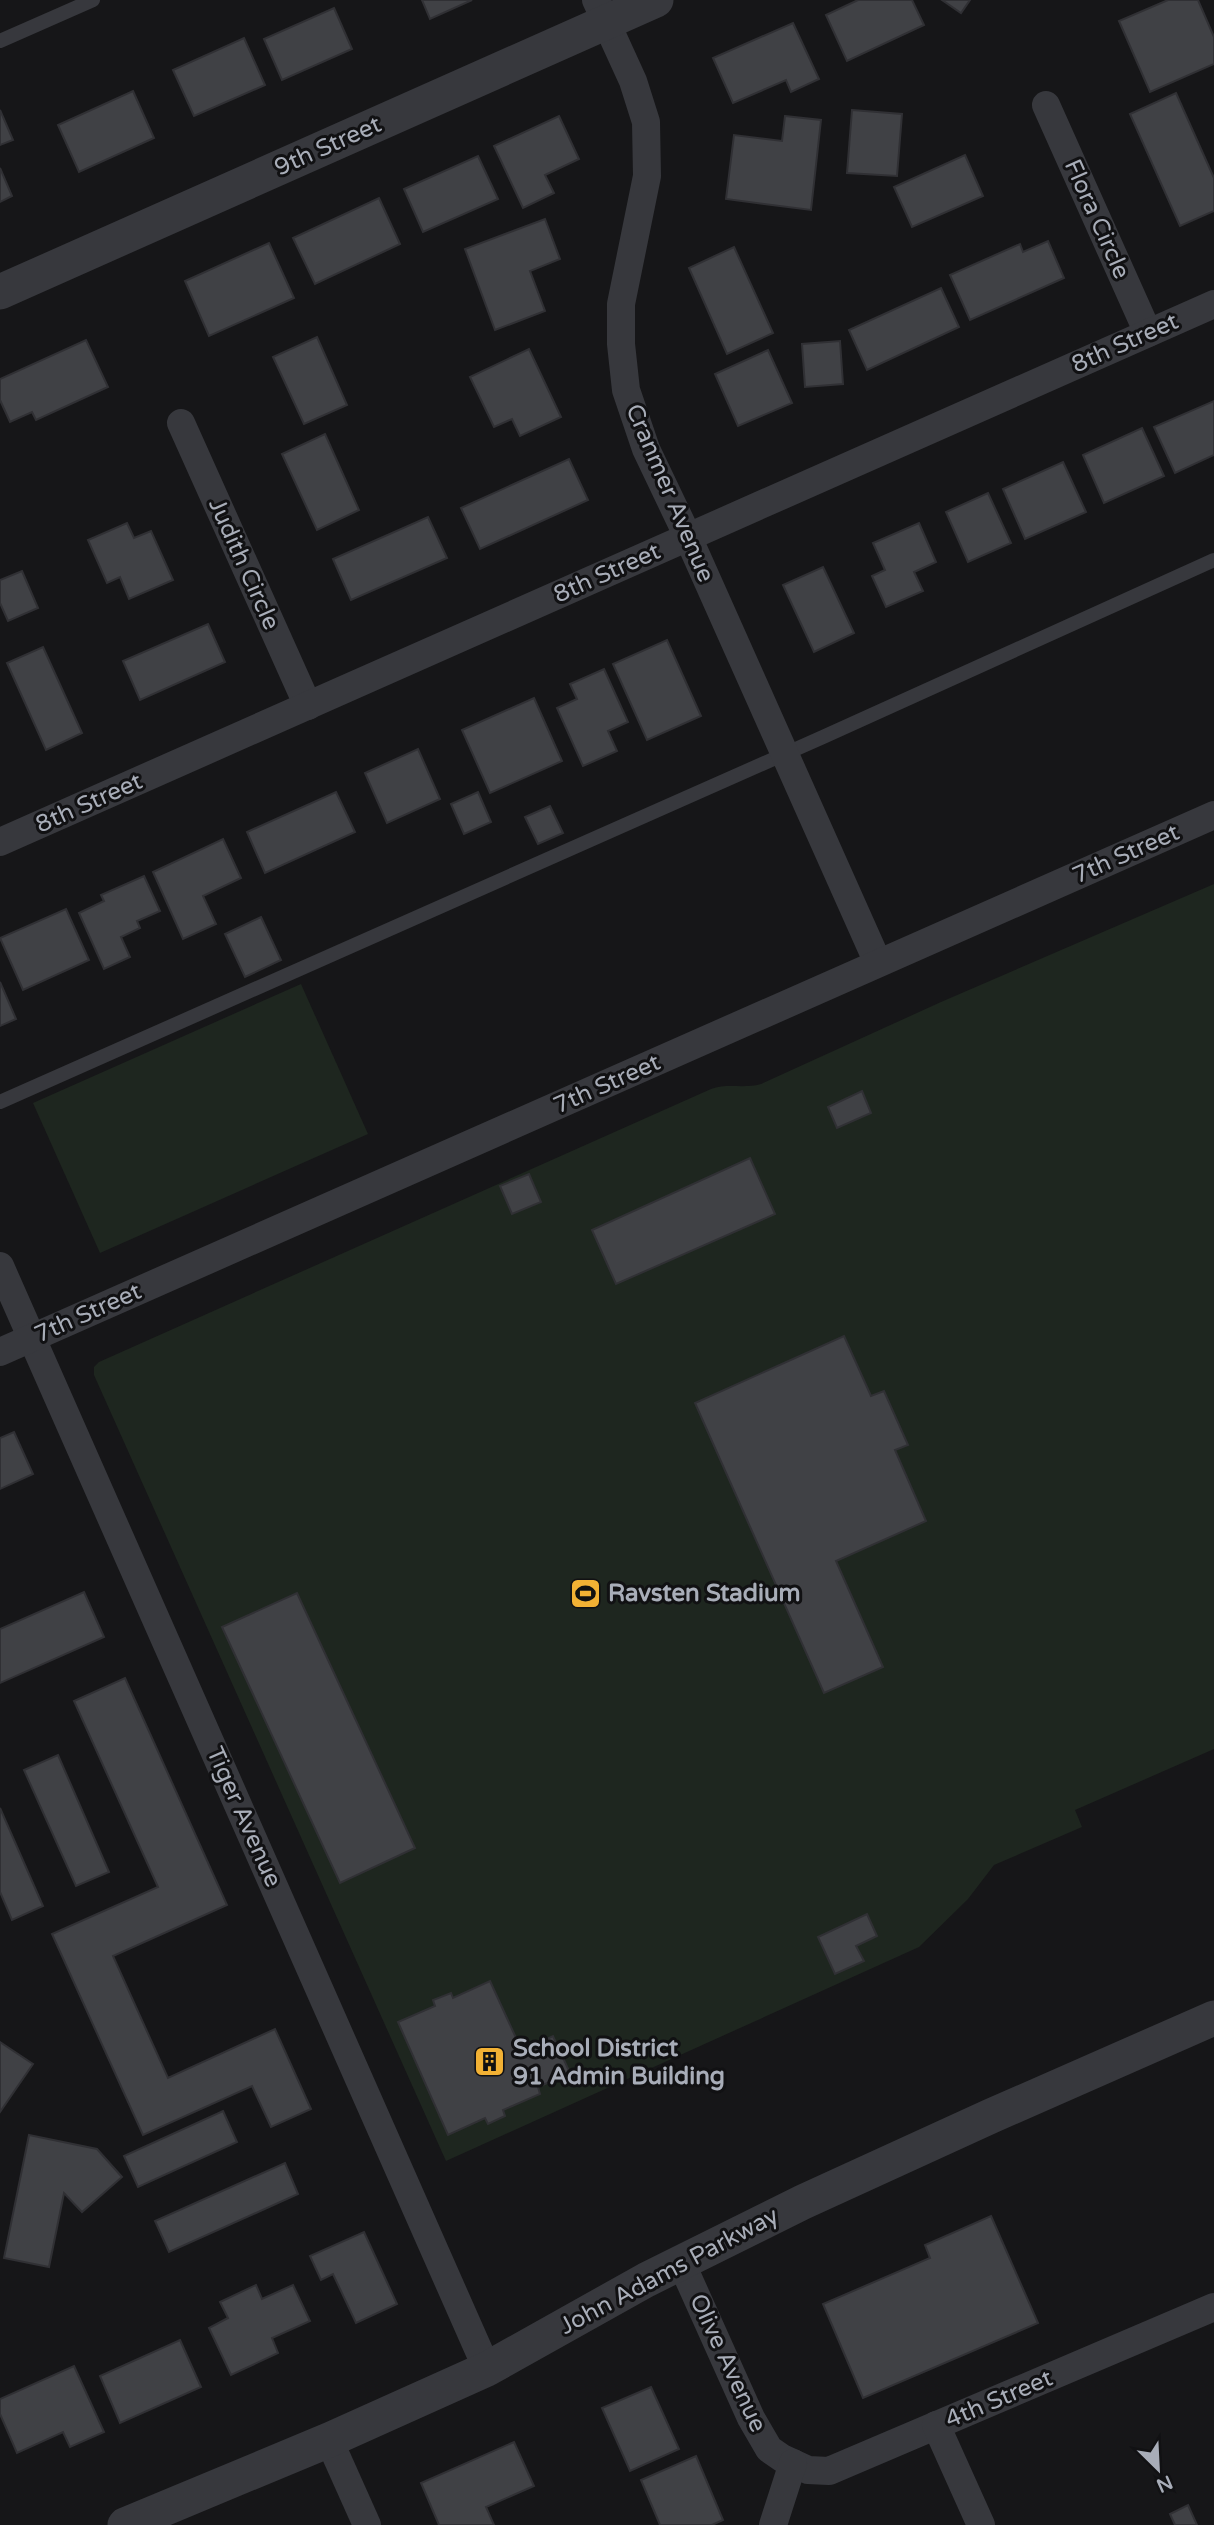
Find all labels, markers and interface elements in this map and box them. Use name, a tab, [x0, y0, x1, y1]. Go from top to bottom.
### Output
street label: 9th Street	[270, 110, 386, 182]
street label: Flora Circle	[1058, 155, 1136, 283]
street label: 8th Street	[1067, 307, 1183, 379]
street label: Cranmer Avenue	[619, 400, 721, 586]
street label: Judith Circle	[202, 494, 286, 634]
street label: 8th Street	[549, 537, 665, 609]
street label: 8th Street	[31, 767, 147, 839]
street label: 7th Street	[1068, 818, 1184, 890]
street label: 7th Street	[549, 1048, 665, 1120]
street label: 7th Street	[30, 1277, 146, 1349]
sports icon: Ravsten Stadium	[568, 1576, 602, 1610]
place label: Ravsten Stadium	[608, 1579, 801, 1608]
street label: Tiger Avenue	[200, 1742, 288, 1892]
place label: School District 91 Admin Building	[513, 2034, 725, 2091]
building icon: School District 91 Admin Building	[473, 2045, 507, 2079]
street label: John Adams Parkway	[555, 2201, 783, 2341]
street label: Olive Avenue	[683, 2289, 773, 2437]
street label: 4th Street	[941, 2363, 1057, 2435]
north arrow	[1123, 2434, 1193, 2504]
text: N	[1153, 2470, 1176, 2497]

